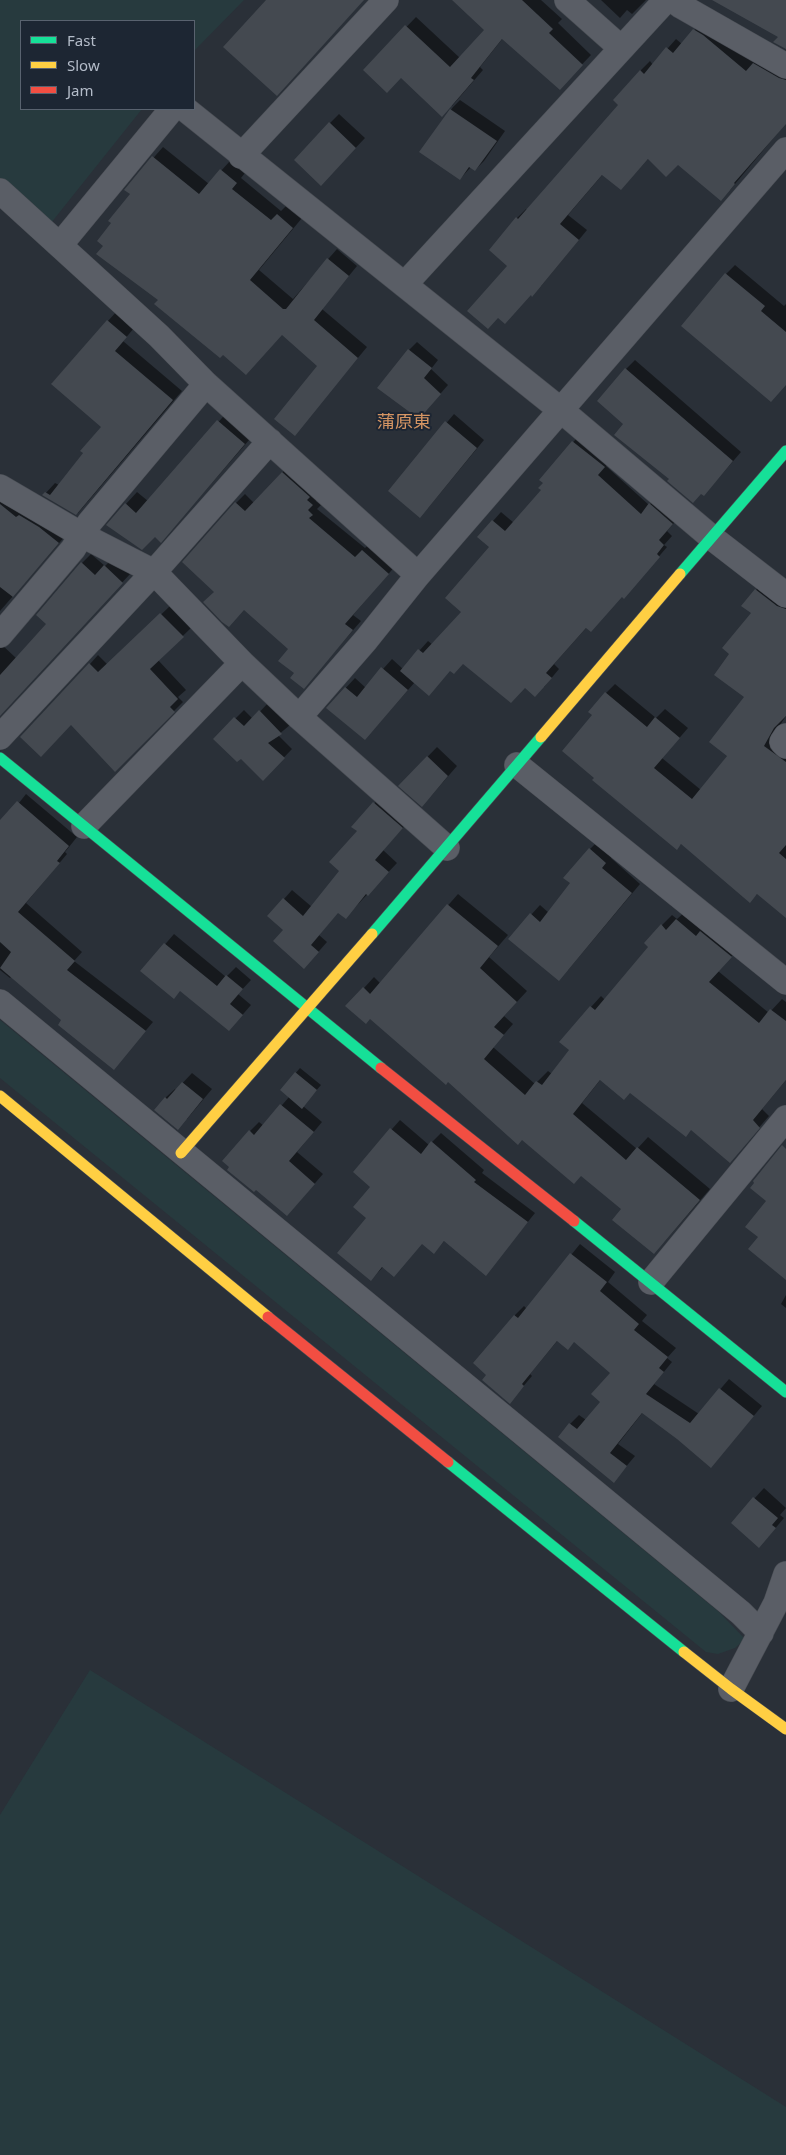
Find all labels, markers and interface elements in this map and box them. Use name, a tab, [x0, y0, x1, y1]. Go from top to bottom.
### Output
legend	[20, 20, 195, 110]
text: Fast	[67, 30, 96, 50]
text: Slow	[67, 55, 100, 75]
text: Jam	[67, 80, 94, 100]
district label: 蒲原東	[377, 412, 431, 434]

